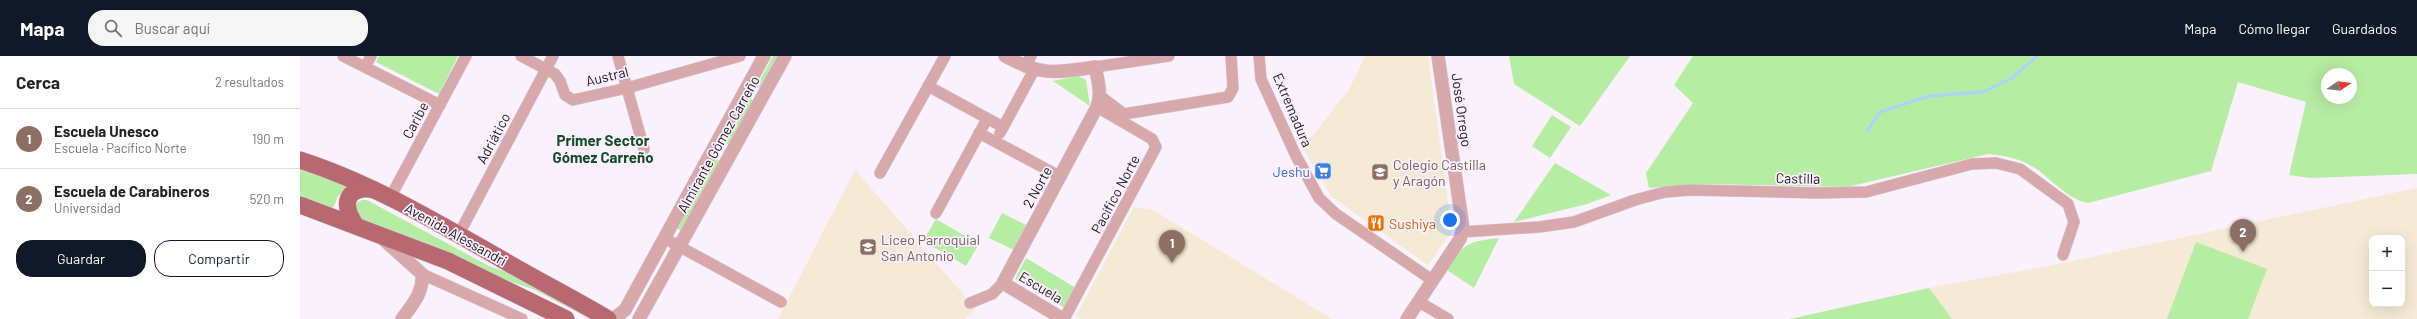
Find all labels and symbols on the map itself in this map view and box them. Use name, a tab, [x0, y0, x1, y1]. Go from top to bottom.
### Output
street label: Austral	[584, 63, 630, 89]
north arrow	[2321, 68, 2357, 104]
street label: Extremadura	[1270, 70, 1316, 150]
street label: Almirante Gómez Carreño	[673, 72, 763, 216]
street label: José Orrego	[1448, 72, 1476, 148]
street label: Caribe	[398, 99, 432, 141]
street label: Adriático	[473, 110, 513, 166]
district label: Primer Sector Gómez Carreño	[552, 131, 654, 166]
street label: Pacífico Norte	[1087, 152, 1143, 236]
place label: Colegio Castilla y Aragón	[1393, 156, 1486, 189]
supermarket icon: Jeshu	[1313, 161, 1333, 181]
school or university icon: Colegio Castilla y Aragón	[1370, 162, 1390, 182]
street label: 2 Norte	[1019, 163, 1055, 211]
place label: Jeshu	[1273, 163, 1310, 180]
street label: Castilla	[1776, 169, 1820, 187]
street label: Avenida Alessandri	[402, 199, 510, 269]
your location	[1440, 210, 1460, 230]
restaurant icon: Sushiya	[1366, 213, 1386, 233]
place label: Sushiya	[1389, 215, 1436, 232]
pin: 2	[2230, 219, 2256, 252]
pin: 1	[1159, 230, 1185, 263]
place label: Liceo Parroquial San Antonio	[881, 231, 980, 264]
school or university icon: Liceo Parroquial San Antonio	[858, 237, 878, 257]
street label: Escuela	[1016, 267, 1066, 307]

